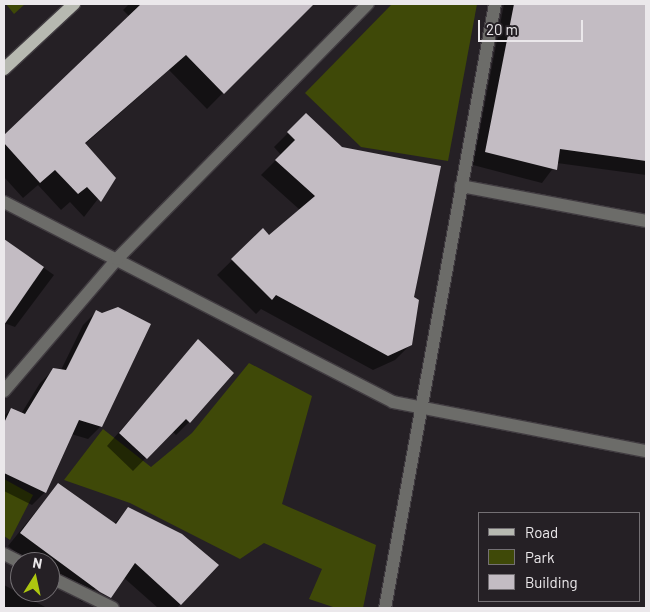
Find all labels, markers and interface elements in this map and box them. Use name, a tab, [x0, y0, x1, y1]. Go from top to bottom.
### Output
scale bar	[480, 10, 585, 42]
text: 20 m	[486, 20, 518, 38]
legend	[478, 512, 640, 602]
text: Road	[525, 523, 558, 541]
text: Park	[525, 548, 554, 566]
north arrow	[10, 552, 60, 602]
text: N	[31, 554, 44, 572]
text: Building	[525, 573, 578, 591]

